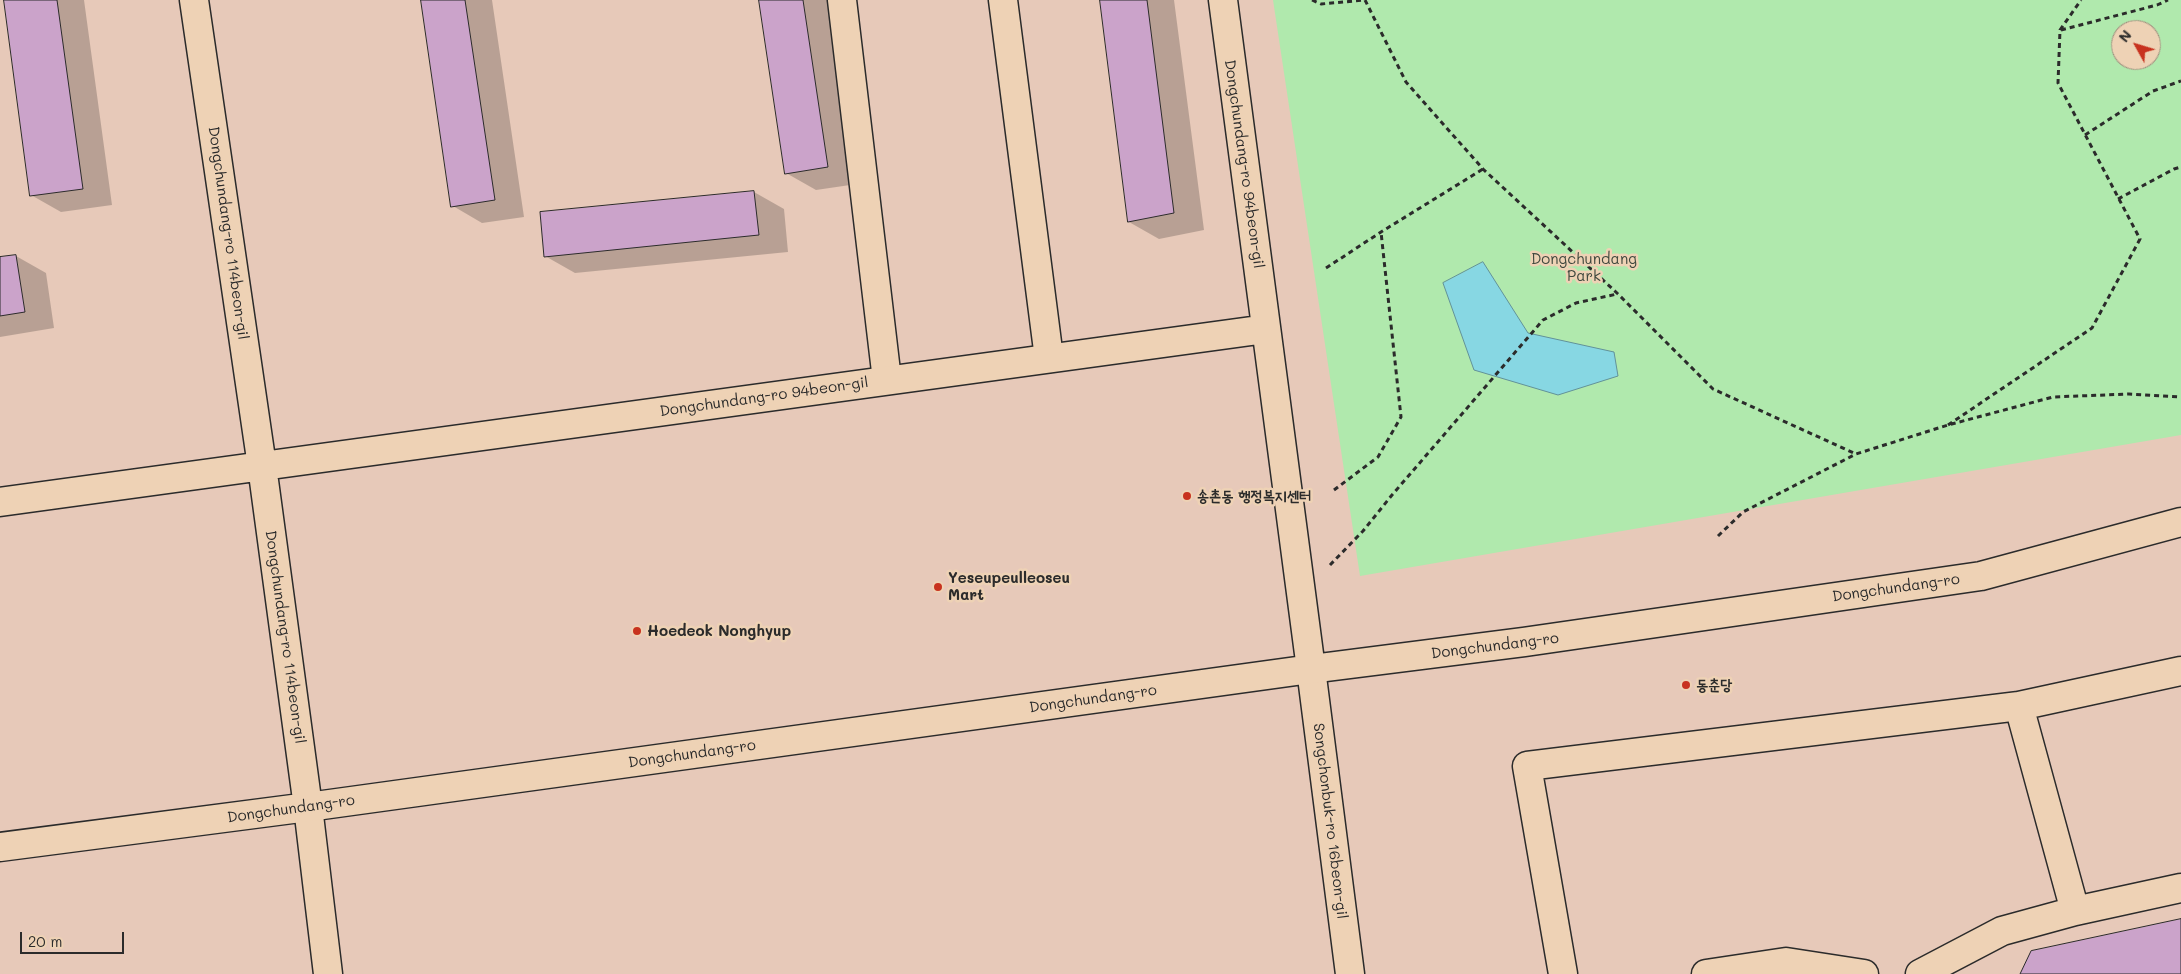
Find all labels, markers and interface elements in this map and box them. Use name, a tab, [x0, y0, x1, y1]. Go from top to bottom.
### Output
north arrow	[2111, 20, 2161, 70]
text: N	[2114, 26, 2135, 46]
street label: Dongchundang-ro 94beon-gil	[1220, 59, 1268, 269]
street label: Dongchundang-ro 114beon-gil	[204, 125, 252, 341]
park label: Dongchundang Park	[1531, 250, 1637, 285]
street label: Dongchundang-ro 94beon-gil	[659, 373, 869, 421]
place label: 송촌동 행정복지센터	[1197, 487, 1311, 505]
marker: 송촌동 행정복지센터	[1181, 490, 1193, 502]
street label: Dongchundang-ro 114beon-gil	[261, 529, 309, 745]
place label: Yeseupeulleoseu Mart	[948, 569, 1070, 604]
street label: Dongchundang-ro	[1831, 570, 1961, 606]
marker: Yeseupeulleoseu Mart	[932, 581, 944, 593]
place label: Hoedeok Nonghyup	[647, 622, 791, 640]
marker: Hoedeok Nonghyup	[631, 625, 643, 637]
street label: Dongchundang-ro	[1430, 629, 1560, 663]
place label: 동춘당	[1696, 676, 1732, 694]
marker: 동춘당	[1680, 679, 1692, 691]
street label: Dongchundang-ro	[1028, 681, 1158, 717]
street label: Songchonbuk-ro 16beon-gil	[1309, 722, 1351, 920]
street label: Dongchundang-ro	[627, 736, 757, 772]
street label: Dongchundang-ro	[226, 791, 356, 827]
scale bar	[22, 922, 126, 954]
text: 20 m	[28, 931, 62, 951]

